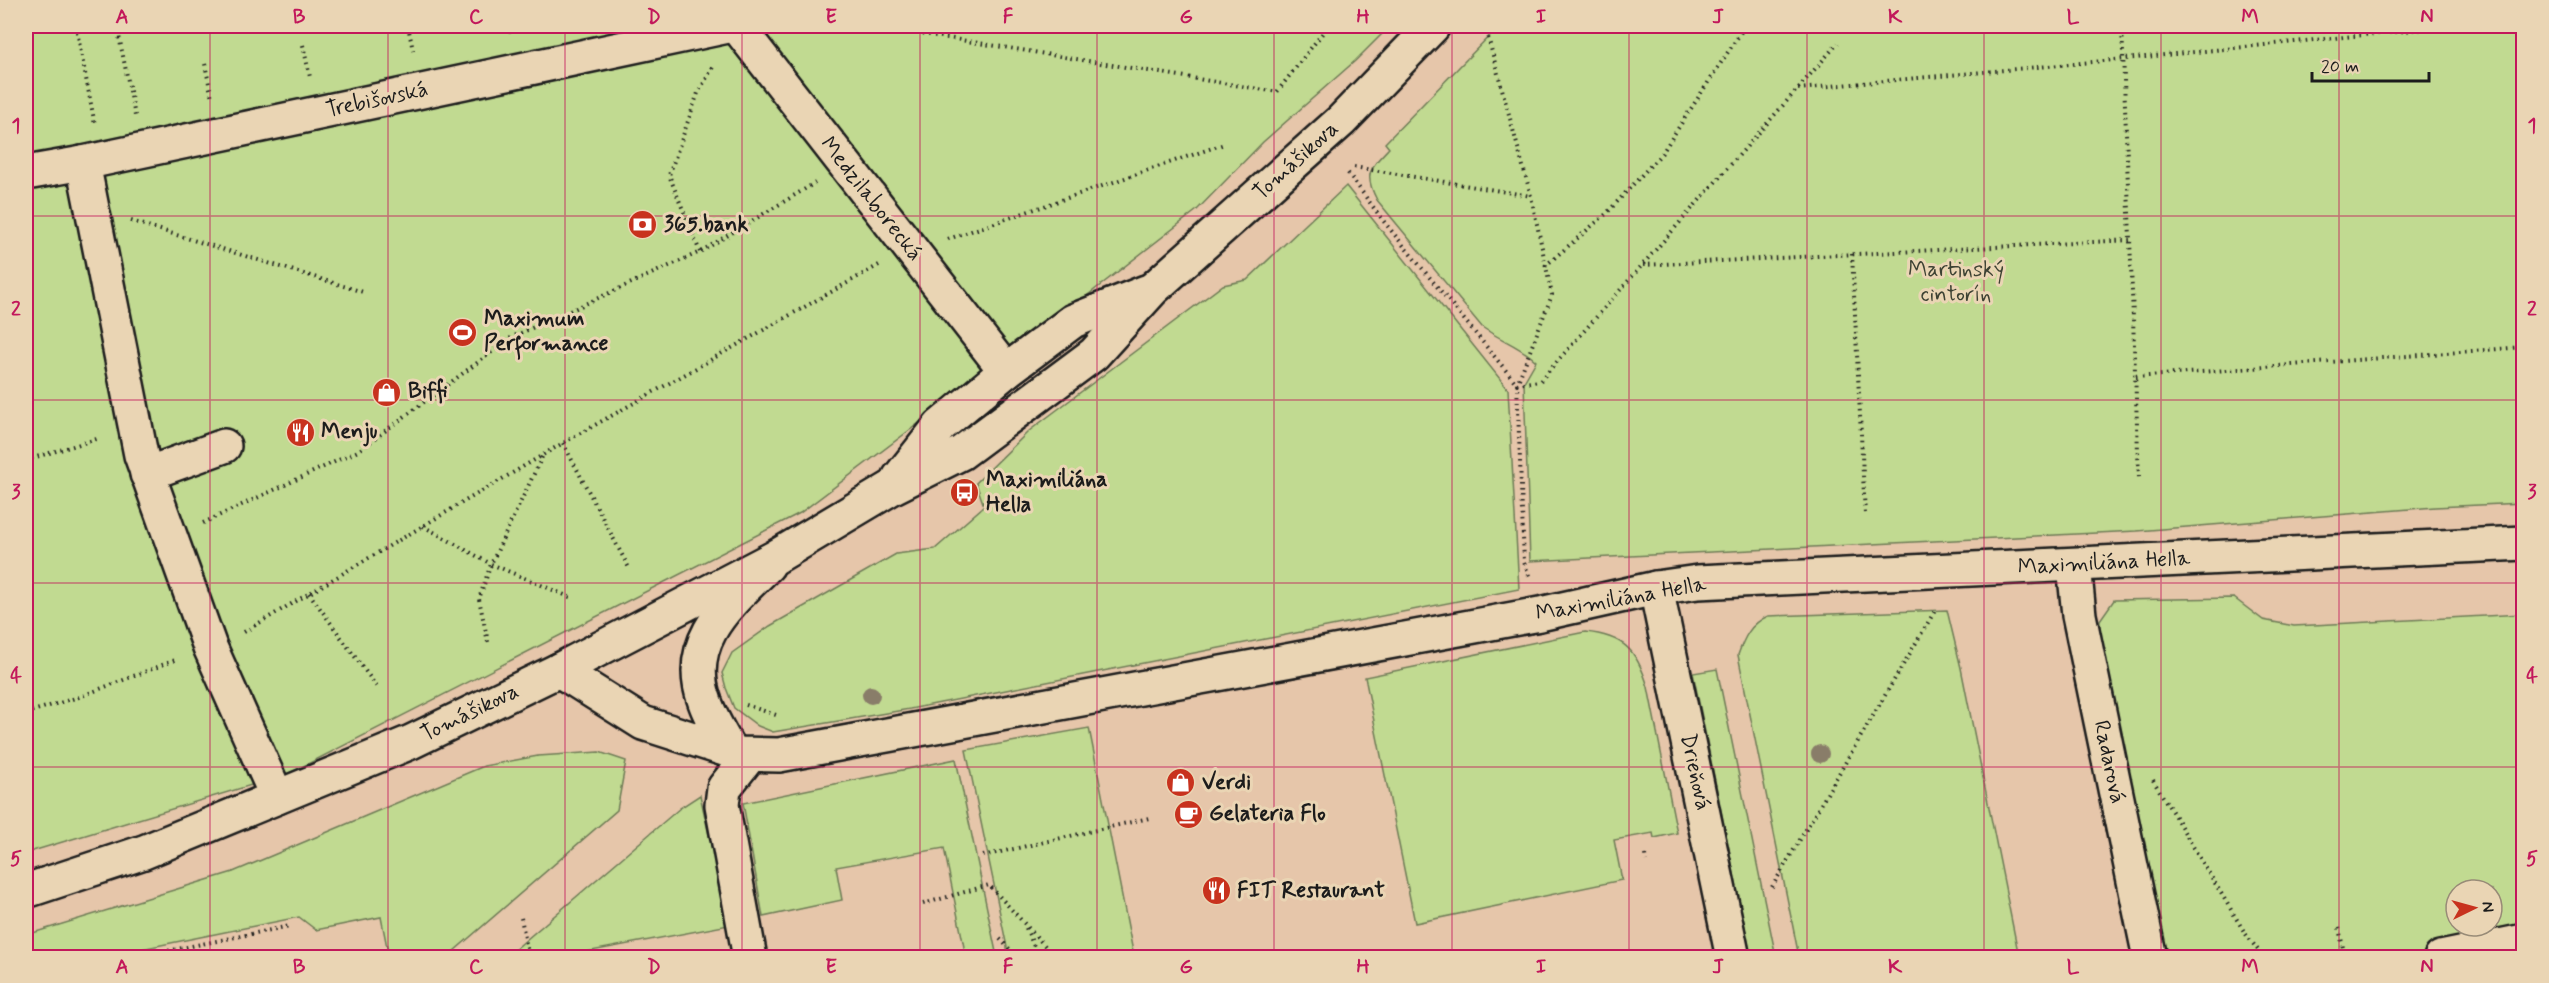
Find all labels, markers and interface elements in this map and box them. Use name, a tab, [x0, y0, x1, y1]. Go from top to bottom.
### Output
text: A	[115, 4, 129, 31]
text: B	[293, 4, 306, 31]
text: C	[469, 4, 484, 31]
text: D	[647, 4, 661, 31]
text: E	[825, 4, 837, 31]
text: F	[1003, 4, 1014, 31]
text: G	[1179, 4, 1193, 31]
text: H	[1356, 4, 1370, 31]
text: I	[1536, 4, 1546, 31]
text: J	[1712, 4, 1724, 31]
text: K	[1888, 4, 1903, 31]
text: L	[2067, 4, 2080, 31]
text: M	[2241, 4, 2259, 31]
text: N	[2420, 4, 2434, 31]
scale bar	[2312, 45, 2429, 83]
text: 20 m	[2321, 55, 2359, 79]
street label: Trebišovská	[323, 76, 431, 124]
text: 1	[12, 113, 20, 140]
text: 1	[2528, 113, 2536, 140]
street label: Tomášikova	[1247, 115, 1345, 207]
street label: Medzilaborecká	[814, 131, 928, 267]
bank icon: 365.bank	[627, 209, 659, 241]
place label: 365.bank	[664, 211, 748, 239]
park label: Martinský cintorín	[1908, 256, 2004, 309]
text: 2	[11, 296, 21, 323]
text: 2	[2527, 296, 2537, 323]
place label: Maximum Performance	[484, 305, 609, 360]
sports icon: Maximum Performance	[447, 316, 479, 348]
shop icon: Biffi	[371, 376, 403, 408]
place label: Biffi	[408, 378, 448, 406]
restaurant icon: Menju	[284, 416, 316, 448]
place label: Menju	[321, 418, 378, 447]
place label: Maximiliána Hella	[986, 466, 1108, 519]
bus stop icon: Maximiliána Hella	[949, 477, 981, 509]
text: 3	[11, 479, 21, 506]
text: 3	[2527, 479, 2537, 506]
street label: Maximiliána Hella	[2017, 544, 2192, 581]
street label: Maximiliána Hella	[1534, 570, 1709, 628]
text: 4	[10, 663, 22, 690]
text: 4	[2526, 663, 2538, 690]
street label: Tomášikova	[416, 677, 524, 749]
street label: Radarová	[2087, 718, 2131, 806]
street label: Drieňová	[1673, 731, 1717, 813]
shop icon: Verdi	[1165, 767, 1197, 799]
place label: Verdi	[1202, 769, 1251, 797]
cafe icon: Gelateria Flo	[1172, 798, 1204, 830]
place label: Gelateria Flo	[1209, 800, 1326, 828]
text: 5	[10, 846, 22, 873]
text: 5	[2526, 846, 2538, 873]
restaurant icon: FIT Restaurant	[1200, 875, 1232, 907]
place label: FIT Restaurant	[1237, 877, 1385, 905]
north arrow	[2444, 878, 2504, 938]
text: N	[2477, 901, 2498, 913]
text: A	[115, 954, 129, 981]
text: B	[293, 954, 306, 981]
text: C	[469, 954, 484, 981]
text: D	[647, 954, 661, 981]
text: E	[825, 954, 837, 981]
text: F	[1003, 954, 1014, 981]
text: G	[1179, 954, 1193, 981]
text: H	[1356, 954, 1370, 981]
text: I	[1536, 954, 1546, 981]
text: J	[1712, 954, 1724, 981]
text: K	[1888, 954, 1903, 981]
text: L	[2067, 954, 2080, 981]
text: M	[2241, 954, 2259, 981]
text: N	[2420, 954, 2434, 981]

